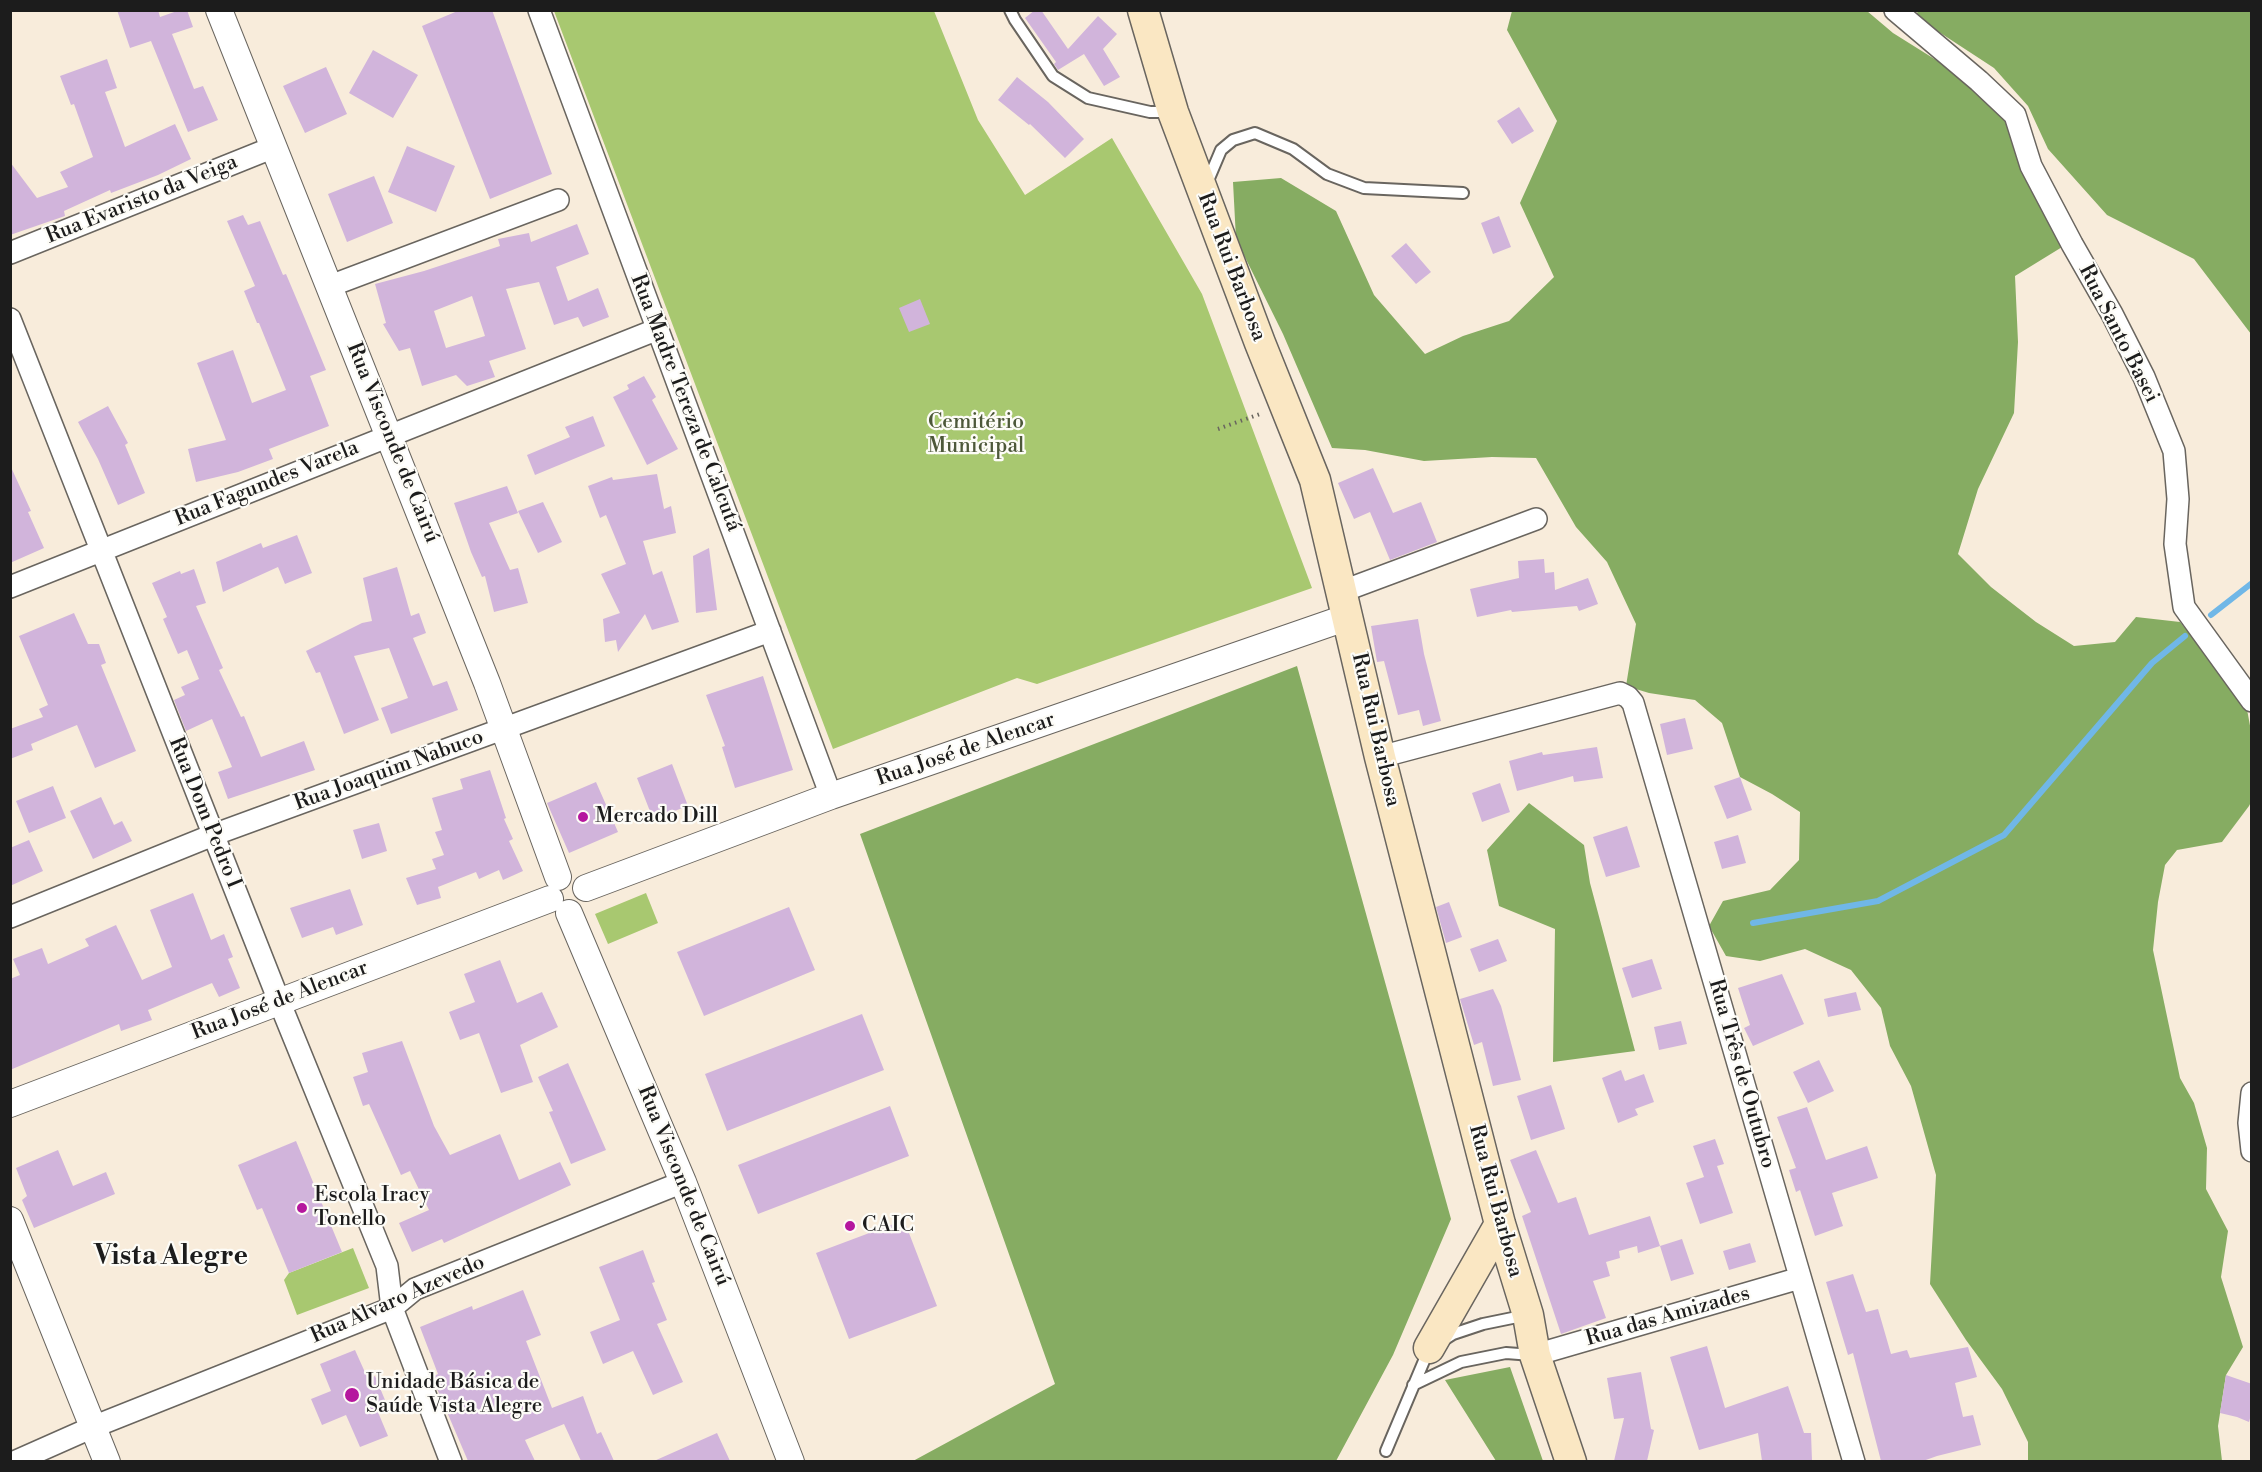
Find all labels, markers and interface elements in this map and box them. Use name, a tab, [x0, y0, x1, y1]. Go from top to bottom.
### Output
street label: Rua Evaristo da Veiga	[42, 150, 242, 250]
street label: Rua Rui Barbosa	[1191, 189, 1271, 345]
street label: Rua Santo Basei	[2072, 261, 2164, 407]
street label: Rua Madre Tereza de Calcutá	[624, 271, 746, 535]
street label: Rua Visconde de Cairú	[340, 339, 444, 547]
park label: Cemitério Municipal	[928, 410, 1024, 460]
street label: Rua Fagundes Varela	[171, 436, 363, 532]
street label: Rua Rui Barbosa	[1345, 651, 1405, 809]
street label: Rua José de Alencar	[873, 708, 1059, 792]
street label: Rua Joaquim Nabuco	[291, 725, 487, 817]
street label: Rua Dom Pedro I	[162, 734, 246, 892]
place label: Mercado Dill	[595, 804, 718, 830]
marker: Mercado Dill	[576, 810, 590, 824]
street label: Rua José de Alencar	[188, 956, 372, 1046]
street label: Rua Três de Outubro	[1702, 977, 1780, 1171]
street label: Rua Visconde de Cairú	[631, 1082, 735, 1290]
street label: Rua Rui Barbosa	[1463, 1122, 1527, 1280]
place label: Escola Iracy Tonello	[314, 1183, 430, 1233]
marker: Escola Iracy Tonello	[295, 1201, 309, 1215]
place label: CAIC	[862, 1213, 914, 1239]
marker: CAIC	[843, 1219, 857, 1233]
district label: Vista Alegre	[94, 1242, 248, 1274]
street label: Rua Alvaro Azevedo	[307, 1250, 489, 1350]
street label: Rua das Amizades	[1583, 1282, 1753, 1352]
place label: Unidade Básica de Saúde Vista Alegre	[366, 1370, 542, 1420]
marker: Unidade Básica de Saúde Vista Alegre	[343, 1386, 361, 1404]

